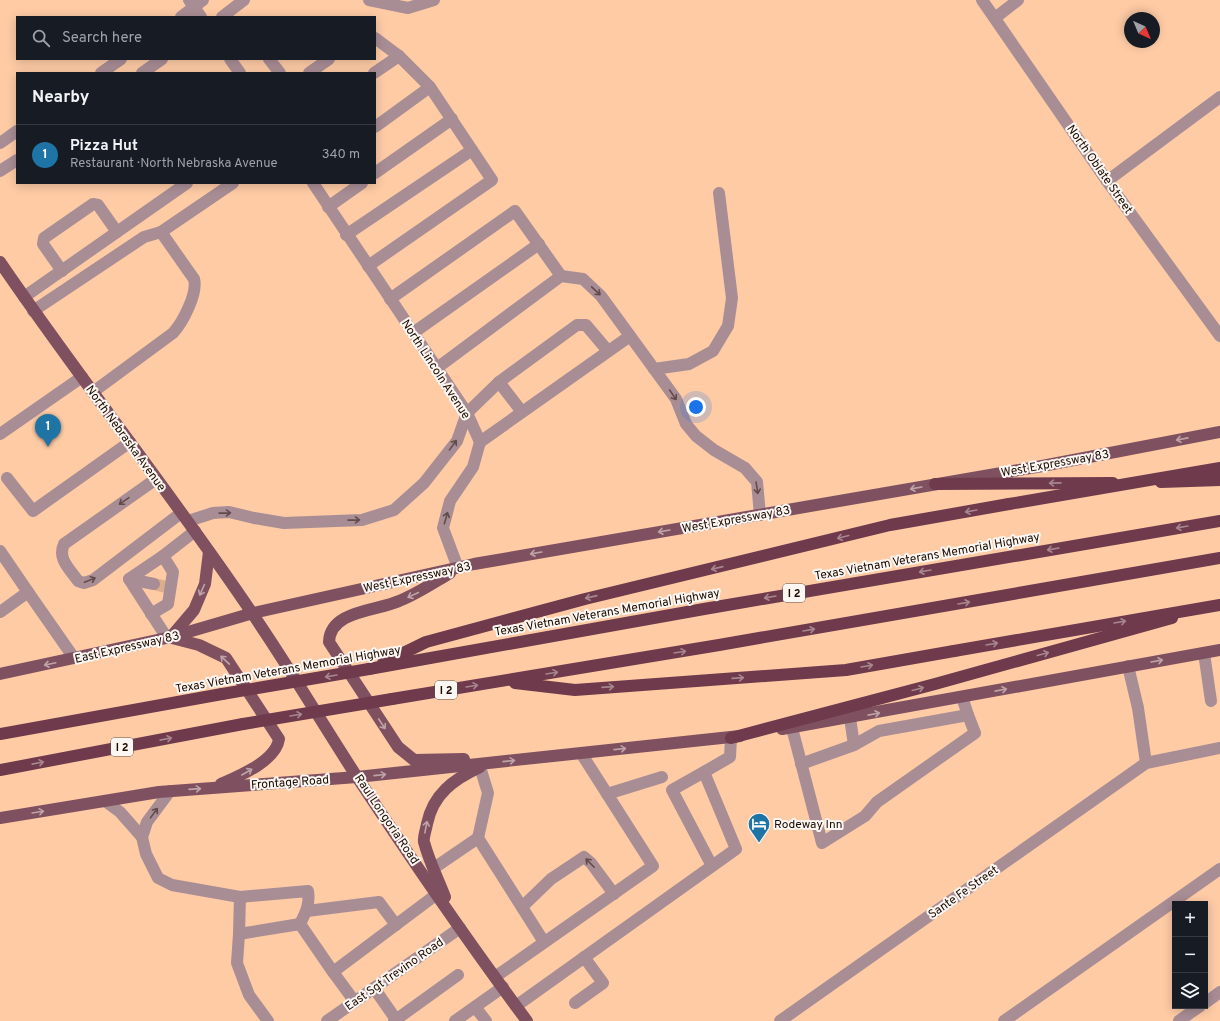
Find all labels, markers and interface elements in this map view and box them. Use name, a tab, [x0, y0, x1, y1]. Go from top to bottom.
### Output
north arrow	[1124, 12, 1160, 48]
search box	[16, 16, 376, 60]
icon: search	[30, 27, 52, 49]
text: Search here	[62, 29, 142, 48]
text: Nearby	[32, 87, 89, 109]
street label: North Oblate Street	[1062, 122, 1136, 217]
text: Pizza Hut	[70, 137, 138, 156]
text: 1	[42, 147, 48, 163]
text: 340 m	[322, 147, 360, 163]
text: Restaurant · North Nebraska Avenue	[70, 156, 277, 172]
one-way arrow	[591, 286, 601, 296]
street label: North Lincoln Avenue	[397, 317, 473, 422]
street label: North Nebraska Avenue	[81, 383, 169, 495]
one-way arrow	[669, 390, 677, 401]
your location	[686, 397, 706, 417]
pin: 1	[35, 414, 61, 447]
one-way arrow	[1176, 435, 1189, 443]
one-way arrow	[449, 439, 457, 450]
street label: West Expressway 83	[1000, 447, 1111, 481]
one-way arrow	[1049, 480, 1062, 487]
one-way arrow	[753, 481, 761, 494]
one-way arrow	[910, 484, 923, 492]
one-way arrow	[119, 497, 130, 505]
street label: West Expressway 83	[681, 503, 792, 537]
one-way arrow	[965, 507, 978, 515]
one-way arrow	[218, 509, 231, 517]
one-way arrow	[442, 512, 450, 525]
one-way arrow	[347, 516, 360, 524]
one-way arrow	[1175, 523, 1188, 531]
one-way arrow	[658, 527, 671, 535]
street label: Texas Vietnam Veterans Memorial Highway	[813, 529, 1041, 585]
one-way arrow	[837, 534, 850, 541]
one-way arrow	[1047, 545, 1060, 553]
one-way arrow	[530, 550, 543, 558]
street label: West Expressway 83	[362, 559, 472, 597]
one-way arrow	[711, 564, 724, 572]
one-way arrow	[919, 567, 932, 575]
one-way arrow	[83, 576, 95, 583]
one-way arrow	[198, 584, 206, 596]
road number: I 2	[783, 584, 805, 602]
street label: Texas Vietnam Veterans Memorial Highway	[493, 585, 721, 641]
one-way arrow	[407, 592, 419, 599]
one-way arrow	[584, 594, 597, 602]
one-way arrow	[763, 594, 776, 602]
one-way arrow	[957, 598, 970, 606]
one-way arrow	[1113, 618, 1126, 626]
one-way arrow	[802, 626, 815, 634]
street label: East Expressway 83	[73, 628, 181, 668]
one-way arrow	[985, 640, 998, 648]
street label: Texas Vietnam Veterans Memorial Highway	[174, 642, 402, 698]
one-way arrow	[674, 648, 687, 656]
one-way arrow	[1037, 650, 1050, 657]
one-way arrow	[220, 656, 230, 665]
one-way arrow	[1150, 657, 1163, 665]
one-way arrow	[44, 660, 57, 668]
one-way arrow	[860, 662, 873, 670]
one-way arrow	[545, 669, 558, 677]
one-way arrow	[324, 672, 337, 680]
one-way arrow	[731, 674, 744, 681]
road number: I 2	[435, 681, 457, 699]
one-way arrow	[465, 682, 478, 690]
one-way arrow	[601, 684, 614, 691]
one-way arrow	[911, 684, 924, 692]
one-way arrow	[995, 686, 1008, 694]
one-way arrow	[867, 709, 880, 717]
one-way arrow	[289, 711, 302, 719]
one-way arrow	[379, 718, 387, 730]
one-way arrow	[159, 734, 172, 742]
road number: I 2	[111, 738, 133, 756]
one-way arrow	[613, 746, 626, 753]
one-way arrow	[502, 757, 515, 764]
one-way arrow	[31, 759, 44, 767]
one-way arrow	[241, 767, 253, 775]
one-way arrow	[373, 771, 386, 779]
street label: Frontage Road	[251, 772, 330, 794]
street label: Raul Longoria Road	[350, 772, 422, 868]
one-way arrow	[188, 786, 201, 793]
one-way arrow	[32, 808, 45, 816]
one-way arrow	[150, 808, 158, 819]
hotel icon: Rodeway Inn	[746, 811, 772, 844]
place label: Rodeway Inn	[774, 817, 843, 833]
one-way arrow	[422, 821, 430, 834]
one-way arrow	[585, 858, 595, 868]
street label: Sante Fe Street	[925, 863, 1002, 923]
map controls	[1172, 901, 1208, 1009]
button: +	[1172, 901, 1208, 937]
street label: East Sgt Trevino Road	[342, 935, 447, 1015]
button: −	[1172, 937, 1208, 973]
button: layers	[1172, 973, 1208, 1009]

